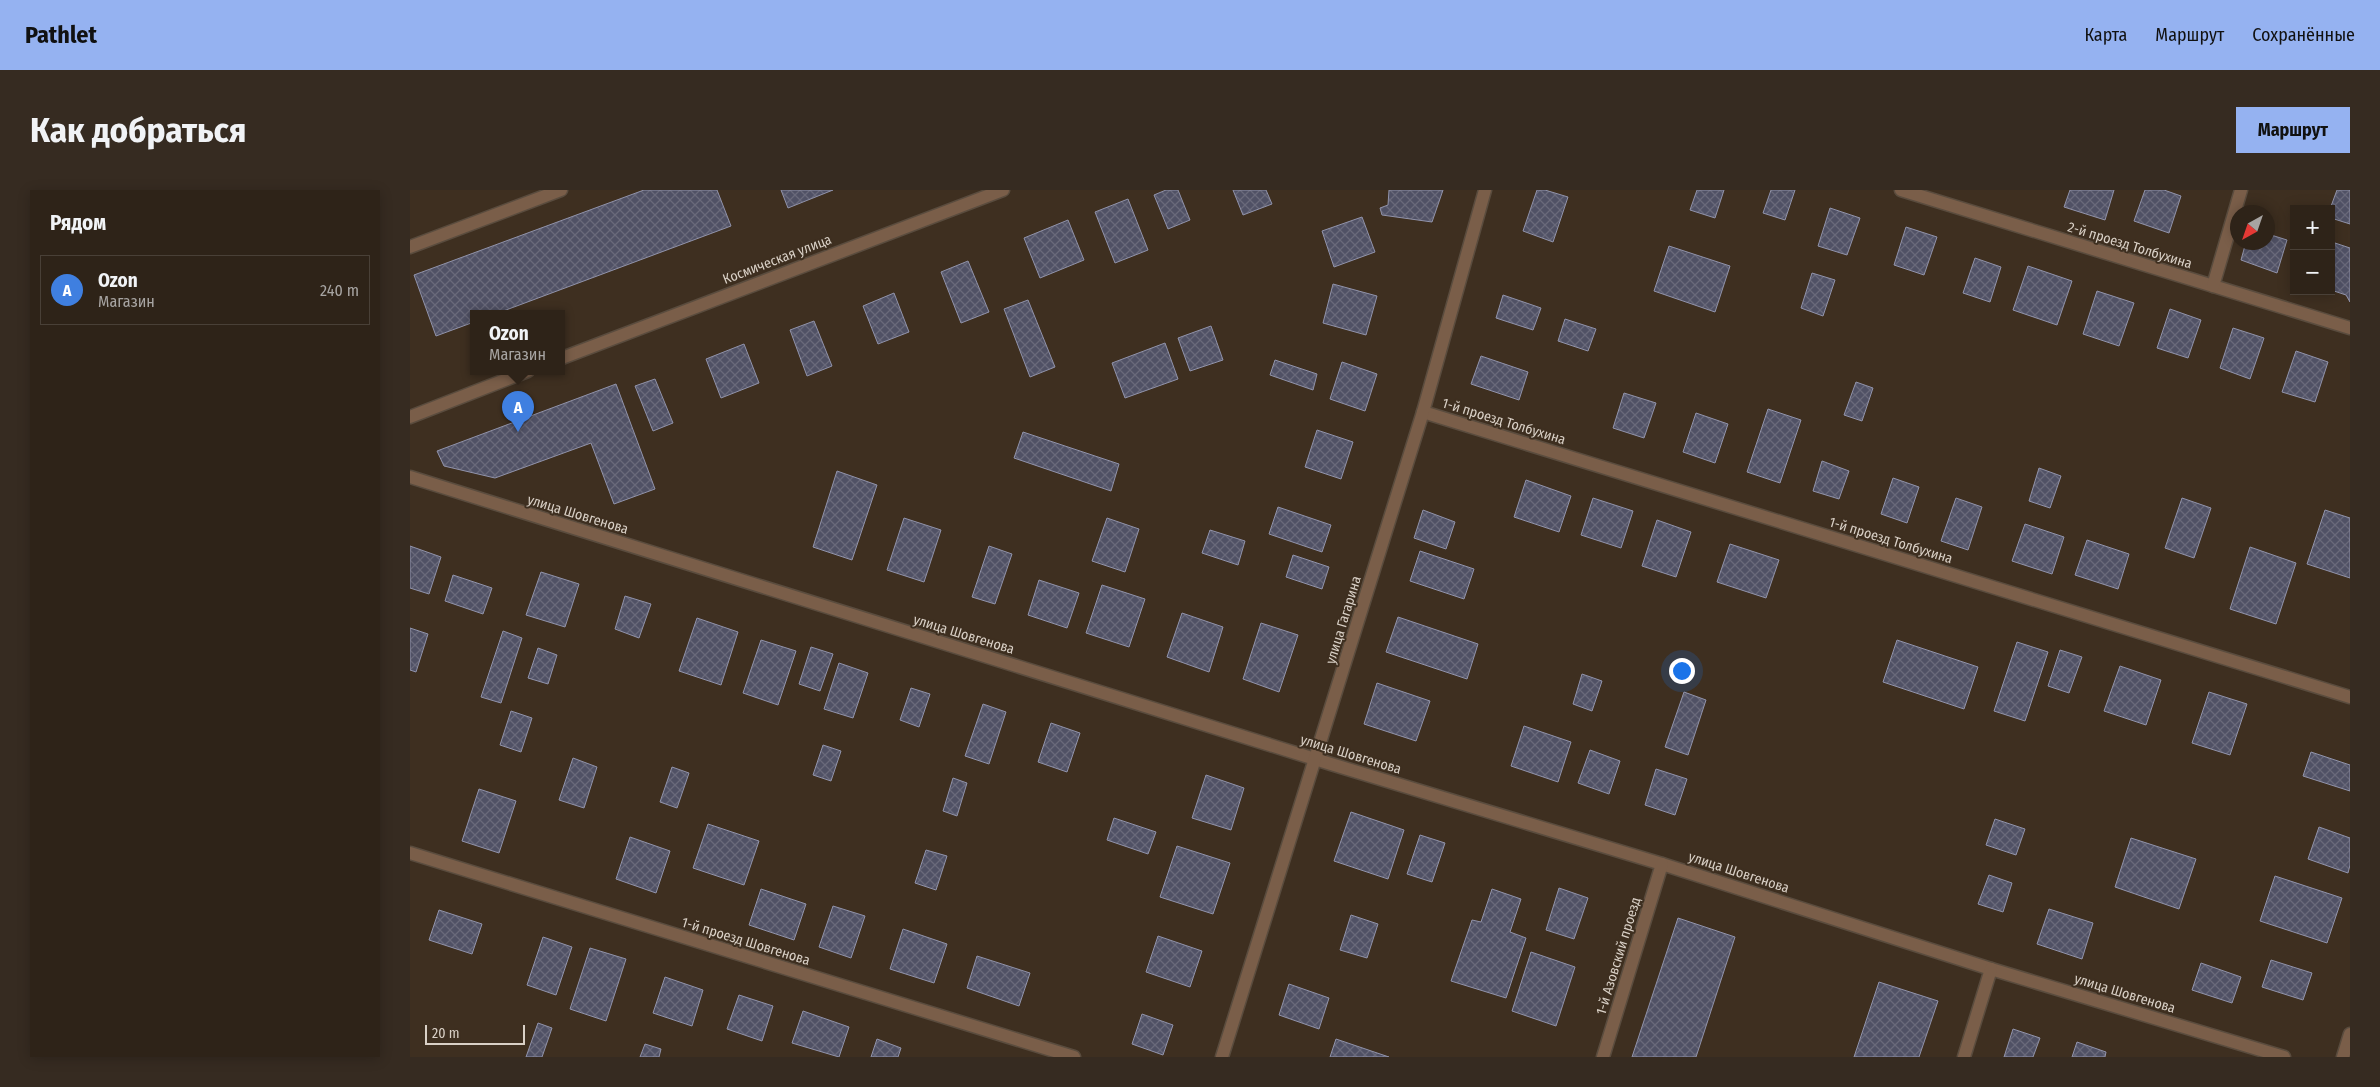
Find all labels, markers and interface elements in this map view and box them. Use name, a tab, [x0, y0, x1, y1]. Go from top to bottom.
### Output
text: Pathlet	[25, 21, 97, 49]
text: Карта	[2084, 24, 2127, 46]
text: Маршрут	[2155, 24, 2224, 46]
text: Сохранённые	[2252, 24, 2355, 46]
button: Маршрут	[2236, 107, 2350, 153]
text: Как добраться	[30, 109, 247, 151]
north arrow	[2230, 205, 2275, 250]
map controls	[2290, 205, 2335, 295]
button: +	[2290, 205, 2335, 250]
text: Рядом	[50, 210, 106, 236]
street label: 2-й проезд Толбухина	[2066, 218, 2194, 272]
street label: Космическая улица	[720, 231, 834, 288]
button: −	[2290, 250, 2335, 295]
text: Ozon	[98, 269, 138, 292]
text: A	[63, 281, 71, 300]
text: 240 m	[320, 281, 359, 300]
text: Магазин	[98, 292, 155, 311]
popup	[470, 310, 565, 375]
text: Ozon	[489, 322, 529, 345]
text: Магазин	[489, 345, 546, 364]
pin: A	[502, 391, 534, 432]
street label: 1-й проезд Толбухина	[1440, 395, 1568, 448]
street label: улица Шовгенова	[525, 491, 631, 538]
street label: 1-й проезд Толбухина	[1827, 514, 1955, 567]
street label: улица Гагарина	[1322, 574, 1365, 666]
street label: улица Шовгенова	[911, 611, 1017, 658]
your location	[1669, 658, 1695, 684]
street label: улица Шовгенова	[1298, 731, 1404, 778]
street label: улица Шовгенова	[1686, 848, 1791, 897]
street label: 1-й Азовский проезд	[1592, 895, 1644, 1017]
street label: 1-й проезд Шовгенова	[680, 914, 812, 969]
street label: улица Шовгенова	[2072, 970, 2178, 1017]
scale bar	[425, 1022, 525, 1045]
text: 20 m	[432, 1025, 460, 1042]

